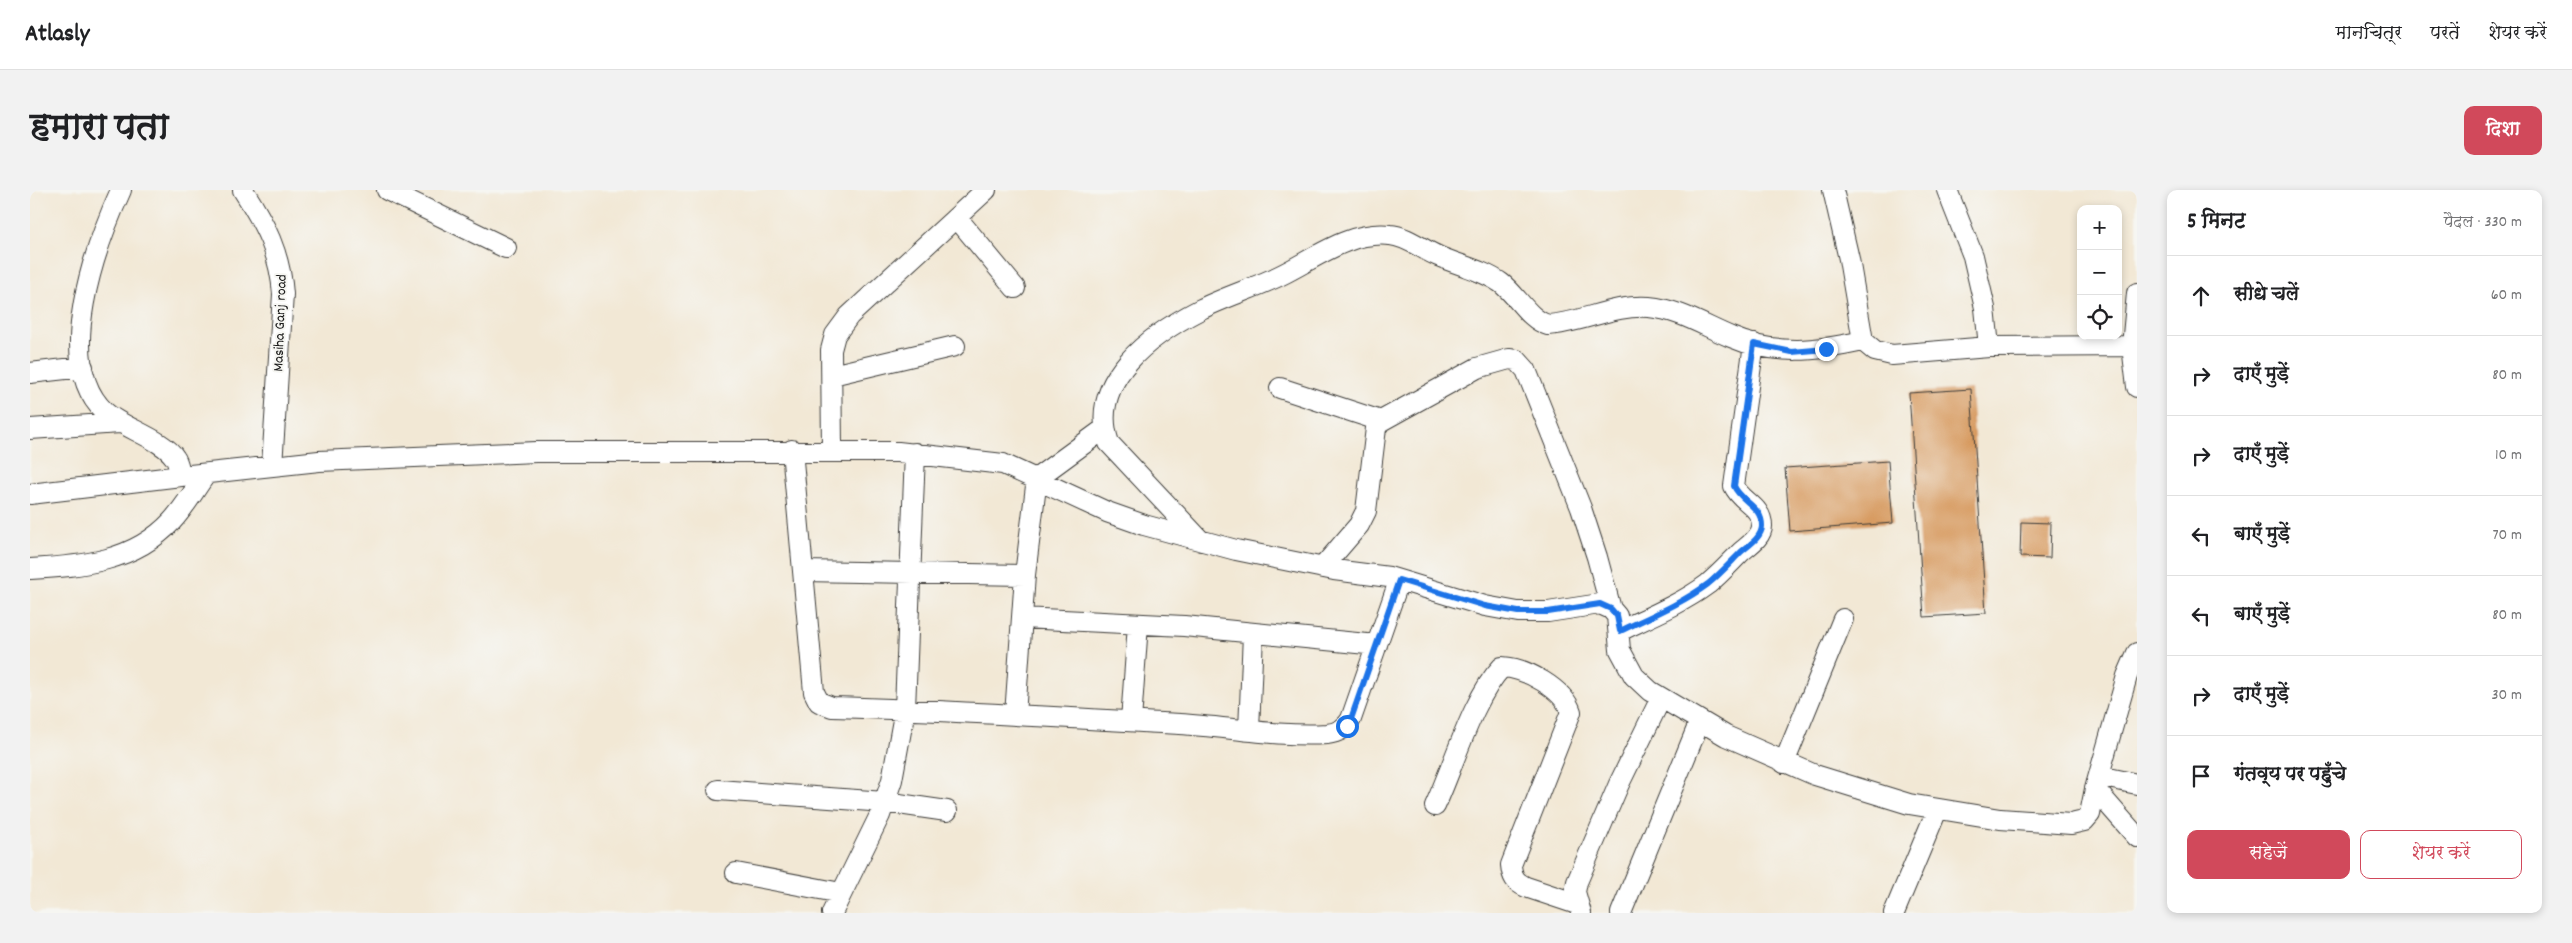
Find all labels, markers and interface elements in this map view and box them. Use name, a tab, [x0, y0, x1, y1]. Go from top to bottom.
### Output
text: Atlasly	[25, 18, 89, 52]
text: मानचित्र	[2336, 22, 2402, 47]
text: परतें	[2430, 22, 2460, 47]
text: शेयर करें	[2488, 22, 2547, 47]
text: हमारा पता	[30, 105, 169, 155]
button: दिशा	[2464, 106, 2542, 155]
map controls	[2077, 205, 2122, 340]
button: +	[2077, 205, 2122, 250]
text: 5 मिनट	[2187, 208, 2246, 238]
text: पैदल · 330 m	[2444, 211, 2522, 234]
button: −	[2077, 250, 2122, 295]
street label: Masiha Ganj road	[268, 274, 294, 372]
icon: ahead	[2187, 282, 2215, 310]
text: सीधे चलें	[2234, 282, 2299, 309]
text: 60 m	[2491, 284, 2522, 307]
button: locate	[2077, 295, 2122, 340]
route end	[1815, 338, 1838, 361]
icon: right	[2187, 362, 2215, 390]
text: दाएँ मुड़ें	[2234, 362, 2289, 389]
text: 80 m	[2492, 364, 2522, 387]
icon: right	[2187, 442, 2215, 470]
text: दाएँ मुड़ें	[2234, 442, 2289, 469]
text: 10 m	[2495, 444, 2522, 467]
icon: left	[2187, 522, 2215, 550]
text: बाएँ मुड़ें	[2234, 522, 2290, 549]
text: 70 m	[2492, 524, 2522, 547]
icon: left	[2187, 602, 2215, 630]
text: बाएँ मुड़ें	[2234, 602, 2290, 629]
text: 80 m	[2492, 604, 2522, 627]
icon: right	[2187, 682, 2215, 710]
text: दाएँ मुड़ें	[2234, 682, 2289, 709]
text: 30 m	[2492, 684, 2522, 707]
route start	[1336, 715, 1359, 738]
icon: arrive	[2187, 762, 2215, 790]
text: गंतव्य पर पहुँचे	[2234, 762, 2346, 789]
button: सहेजें	[2187, 830, 2350, 879]
button: शेयर करें	[2360, 830, 2522, 879]

